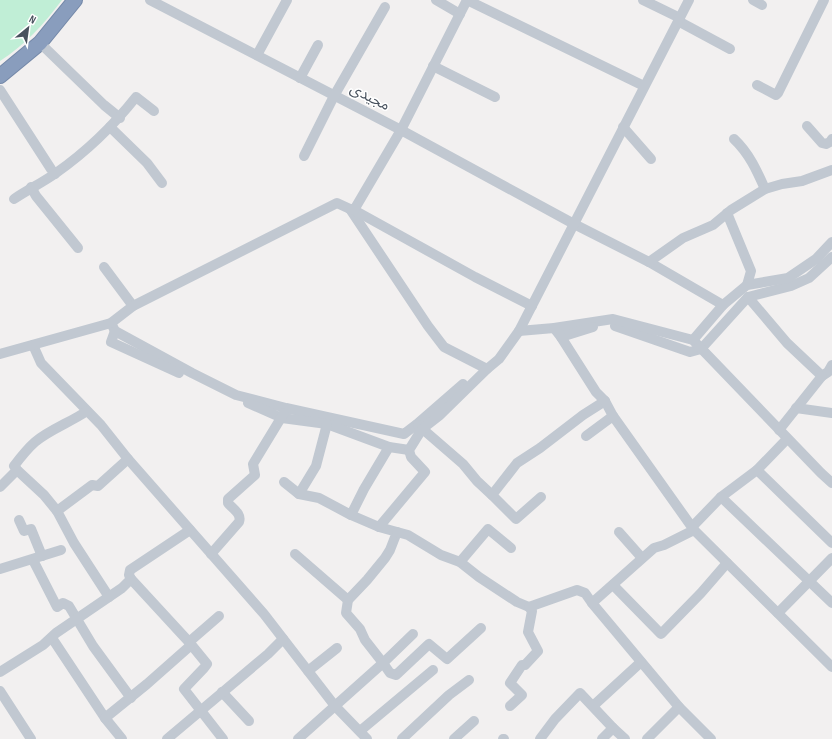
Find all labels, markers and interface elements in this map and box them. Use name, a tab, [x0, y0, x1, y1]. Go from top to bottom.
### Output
north arrow	[8, 8, 48, 48]
text: N	[27, 13, 38, 27]
street label: مجیدی	[347, 79, 393, 115]

